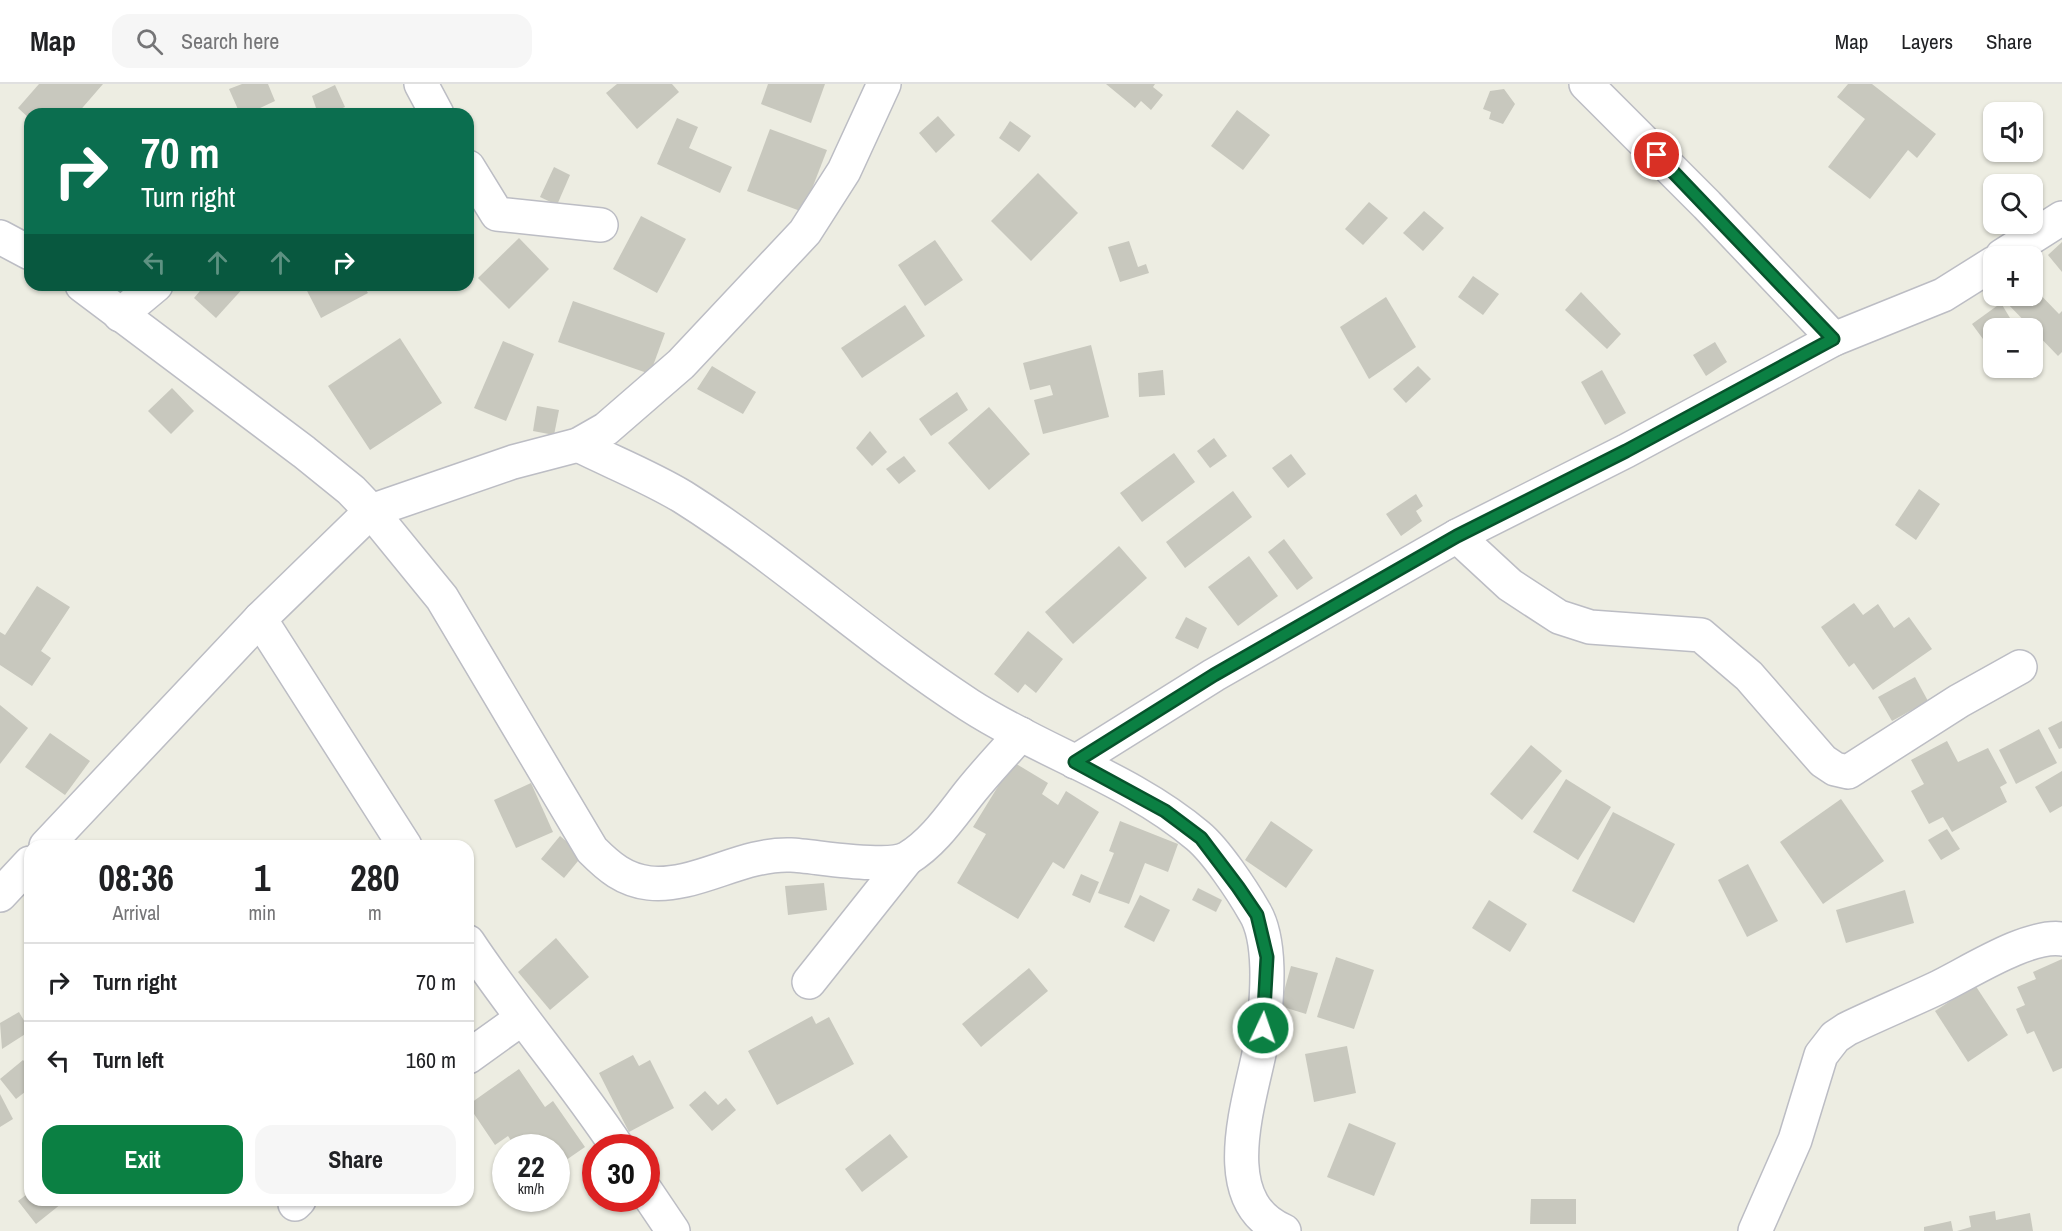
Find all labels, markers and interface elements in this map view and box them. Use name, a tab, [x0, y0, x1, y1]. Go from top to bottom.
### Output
search box	[112, 14, 532, 68]
text: Map	[30, 22, 76, 60]
icon: search	[133, 25, 166, 58]
text: Search here	[181, 26, 279, 56]
text: Map	[1835, 27, 1868, 56]
text: Layers	[1901, 27, 1953, 56]
text: Share	[1986, 27, 2032, 56]
map controls	[1983, 102, 2043, 378]
button: sound	[1983, 102, 2043, 162]
text: 70 m	[141, 125, 220, 181]
pin	[1631, 129, 1682, 180]
icon: right	[42, 132, 120, 210]
icon: arrive	[1640, 138, 1673, 171]
button: search	[1983, 174, 2043, 234]
text: Turn right	[141, 179, 235, 215]
icon: left	[138, 246, 171, 279]
icon: ahead	[201, 246, 234, 279]
icon: ahead	[264, 246, 297, 279]
icon: right	[327, 246, 360, 279]
button: +	[1983, 246, 2043, 306]
button: −	[1983, 318, 2043, 378]
text: 08:36	[98, 854, 174, 902]
text: 1	[254, 854, 270, 902]
text: 280	[350, 854, 400, 902]
text: Arrival	[113, 899, 160, 926]
text: min	[248, 899, 276, 926]
text: m	[368, 899, 382, 926]
icon: right	[42, 966, 75, 999]
text: Turn right	[93, 967, 177, 997]
text: 70 m	[416, 967, 456, 997]
position arrow	[1231, 996, 1295, 1060]
icon: left	[42, 1044, 75, 1077]
text: Turn left	[93, 1045, 164, 1075]
text: 160 m	[406, 1045, 456, 1075]
button: Exit	[42, 1125, 243, 1194]
button: Share	[255, 1125, 456, 1194]
speed limit sign: 30	[582, 1134, 660, 1212]
text: 22	[517, 1146, 545, 1186]
text: km/h	[518, 1178, 544, 1199]

